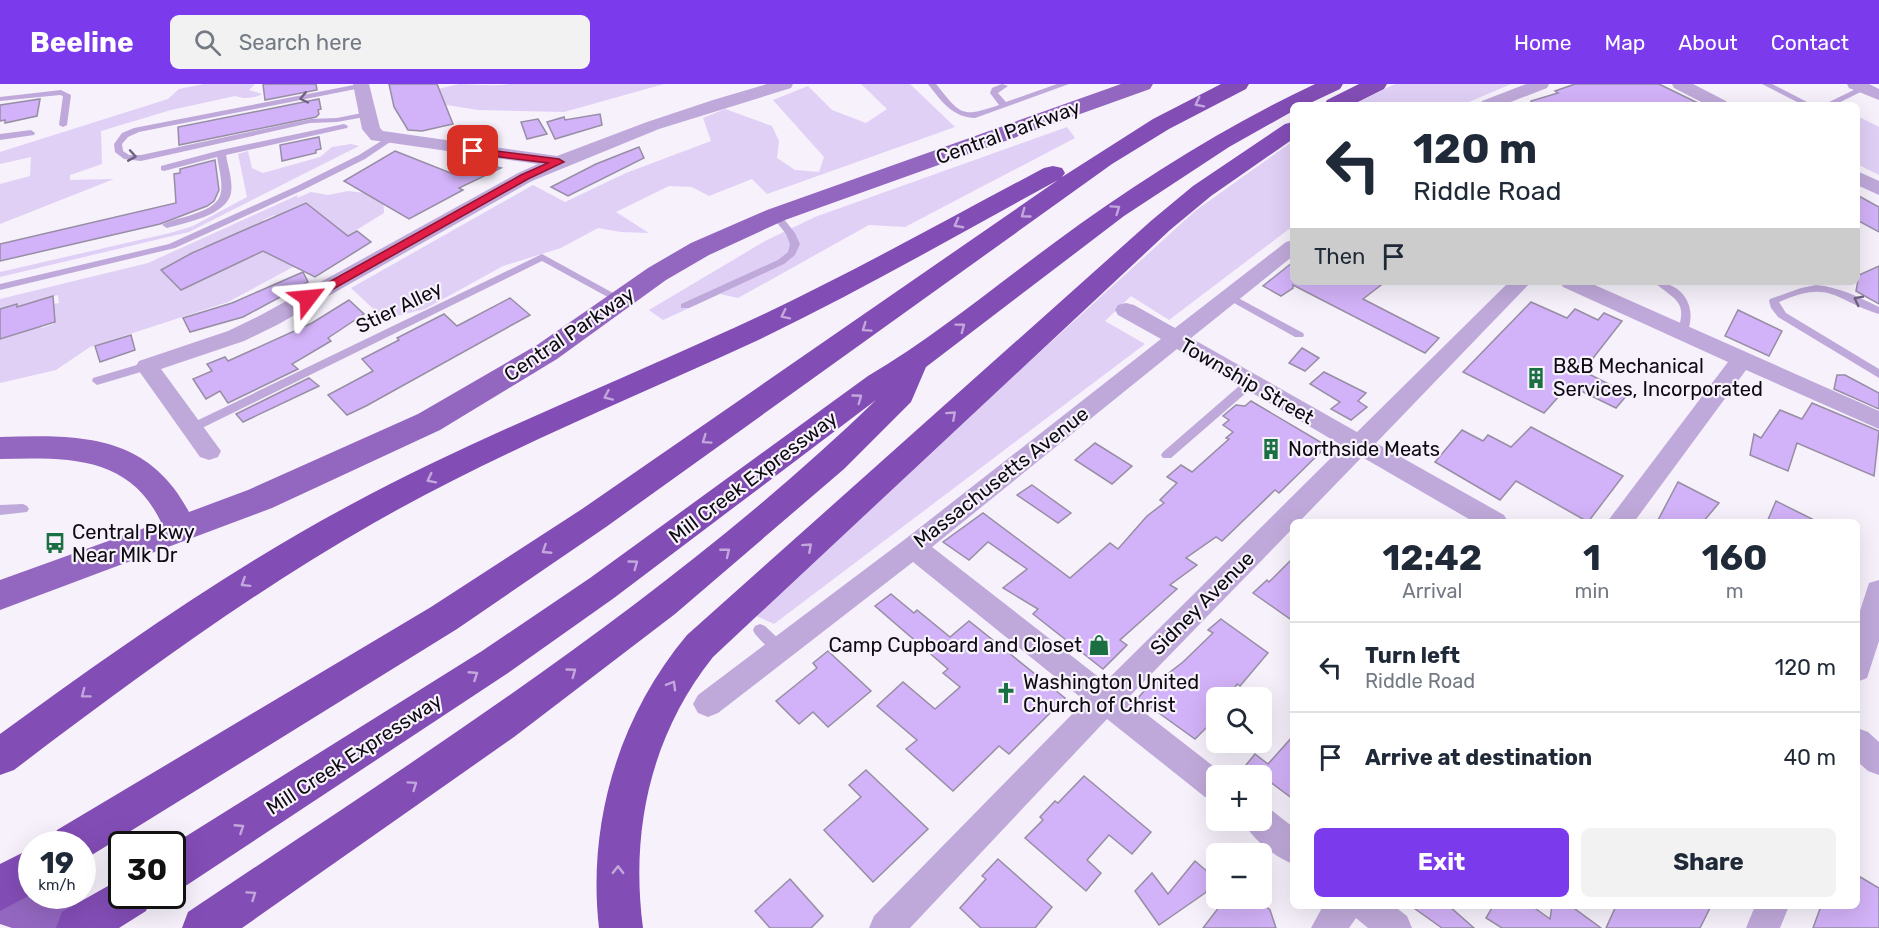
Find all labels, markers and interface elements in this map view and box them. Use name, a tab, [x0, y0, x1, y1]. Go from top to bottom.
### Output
search box	[170, 15, 590, 69]
text: Beeline	[30, 26, 134, 59]
icon: search	[191, 26, 224, 59]
text: Search here	[239, 29, 362, 56]
text: Home	[1514, 30, 1571, 55]
text: Map	[1604, 30, 1645, 55]
text: About	[1678, 30, 1738, 55]
text: Contact	[1771, 30, 1849, 55]
one-way arrow	[299, 91, 309, 104]
street label: Central Parkway	[933, 95, 1083, 169]
one-way arrow	[1195, 96, 1206, 108]
text: 120 m	[1413, 124, 1537, 174]
pin	[447, 125, 498, 176]
icon: left	[1314, 126, 1392, 204]
icon: arrive	[456, 134, 489, 167]
one-way arrow	[127, 149, 137, 161]
text: Riddle Road	[1413, 175, 1562, 207]
one-way arrow	[1110, 205, 1121, 216]
one-way arrow	[1020, 207, 1031, 218]
one-way arrow	[953, 217, 964, 228]
icon: arrive	[1377, 240, 1410, 273]
text: Then	[1314, 243, 1365, 270]
position arrow	[276, 266, 340, 330]
street label: Stier Alley	[352, 276, 446, 338]
street label: Central Parkway	[499, 282, 639, 386]
one-way arrow	[1853, 296, 1864, 308]
one-way arrow	[781, 307, 792, 319]
one-way arrow	[862, 321, 873, 332]
one-way arrow	[954, 323, 965, 334]
street label: Township Street	[1176, 333, 1318, 429]
place label: B&B Mechanical Services, Incorporated	[1553, 354, 1763, 401]
building icon: B&B Mechanical Services, Incorporated	[1524, 366, 1548, 390]
one-way arrow	[604, 389, 615, 401]
one-way arrow	[852, 395, 863, 406]
street label: Massachusetts Avenue	[909, 401, 1093, 553]
street label: Mill Creek Expressway	[664, 406, 842, 548]
one-way arrow	[945, 411, 956, 422]
one-way arrow	[702, 433, 713, 444]
building icon: Northside Meats	[1259, 437, 1283, 461]
place label: Northside Meats	[1288, 437, 1440, 461]
one-way arrow	[427, 472, 438, 483]
place label: Central Pkwy Near Mlk Dr	[72, 520, 195, 567]
bus stop icon: Central Pkwy Near Mlk Dr	[43, 531, 67, 555]
text: 12:42	[1382, 536, 1482, 579]
text: 1	[1583, 536, 1601, 579]
text: 160	[1702, 536, 1768, 579]
one-way arrow	[542, 543, 552, 555]
one-way arrow	[802, 543, 812, 554]
street label: Sidney Avenue	[1145, 546, 1259, 660]
one-way arrow	[719, 549, 730, 560]
one-way arrow	[627, 560, 638, 571]
one-way arrow	[241, 575, 251, 587]
text: Arrival	[1402, 579, 1462, 603]
text: min	[1575, 579, 1609, 603]
text: m	[1726, 579, 1744, 603]
place label: Camp Cupboard and Closet	[828, 633, 1082, 657]
shop icon: Camp Cupboard and Closet	[1087, 633, 1111, 657]
text: Turn left	[1365, 642, 1460, 669]
icon: left	[1314, 651, 1347, 684]
text: 120 m	[1775, 654, 1836, 681]
one-way arrow	[565, 668, 576, 679]
text: Riddle Road	[1365, 669, 1475, 693]
place label: Washington United Church of Christ	[1023, 670, 1199, 717]
one-way arrow	[468, 671, 478, 683]
one-way arrow	[664, 680, 676, 691]
church icon: Washington United Church of Christ	[994, 681, 1018, 705]
one-way arrow	[80, 686, 91, 697]
map controls	[1206, 687, 1272, 909]
button: search	[1206, 687, 1272, 753]
street label: Mill Creek Expressway	[262, 688, 446, 820]
icon: arrive	[1314, 741, 1347, 774]
text: Arrive at destination	[1365, 744, 1592, 771]
text: 40 m	[1783, 744, 1836, 771]
button: +	[1206, 765, 1272, 831]
one-way arrow	[407, 781, 418, 792]
one-way arrow	[234, 823, 244, 835]
button: Exit	[1314, 828, 1569, 897]
button: Share	[1581, 828, 1836, 897]
speed limit sign: 30	[108, 831, 186, 909]
button: −	[1206, 843, 1272, 909]
text: 19	[40, 845, 74, 881]
one-way arrow	[612, 865, 624, 874]
text: km/h	[38, 876, 76, 894]
one-way arrow	[246, 892, 257, 903]

